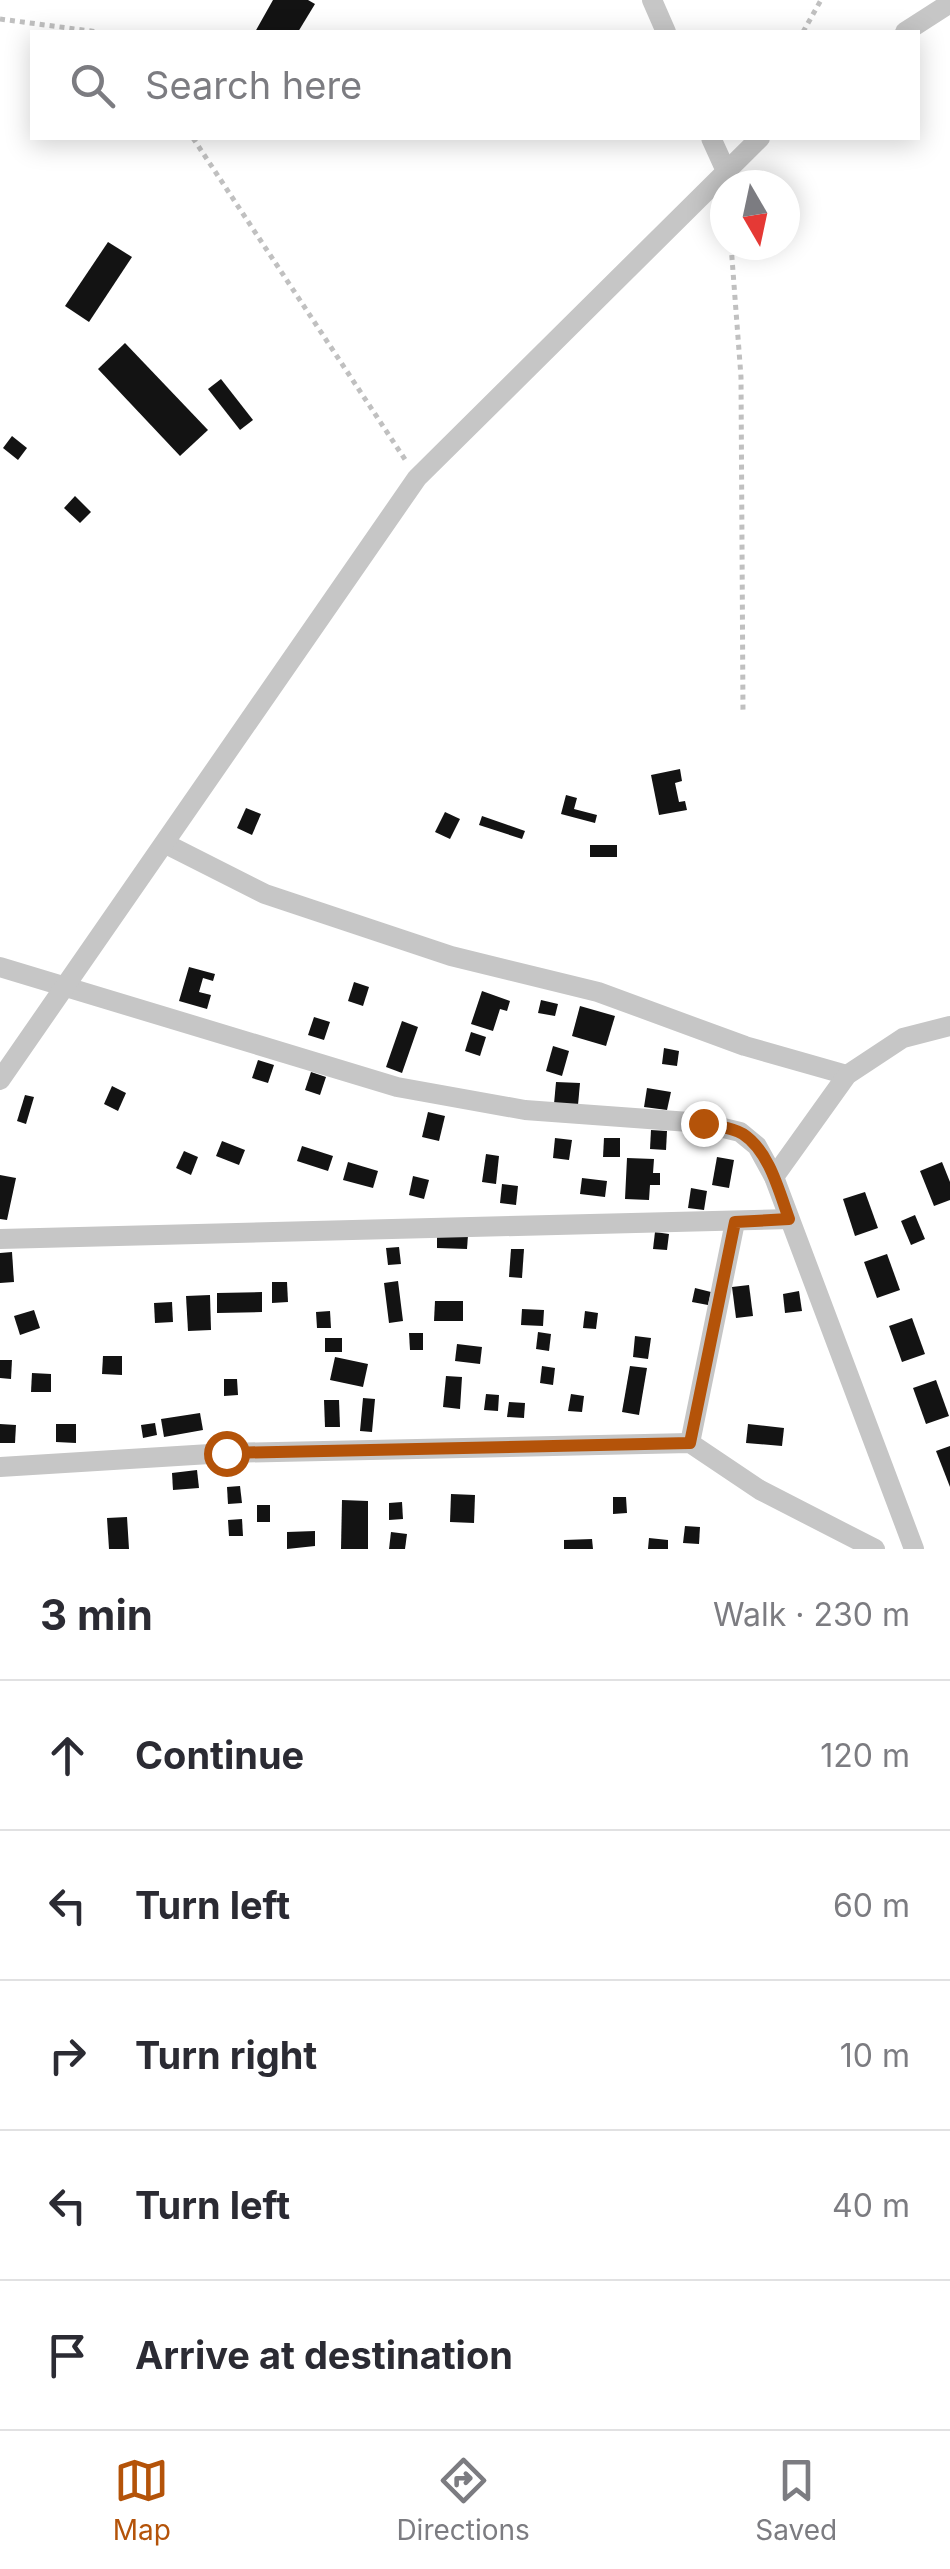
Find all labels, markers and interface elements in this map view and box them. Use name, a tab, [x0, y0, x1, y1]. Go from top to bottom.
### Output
search box	[30, 30, 920, 140]
icon: search	[65, 58, 120, 113]
text: Search here	[145, 62, 362, 108]
north arrow	[710, 170, 800, 260]
route end	[681, 1101, 727, 1147]
route start	[204, 1431, 250, 1477]
text: 3 min	[40, 1589, 153, 1640]
text: Walk · 230 m	[713, 1595, 910, 1634]
icon: ahead	[40, 1728, 95, 1783]
text: Continue	[135, 1732, 304, 1778]
text: 120 m	[820, 1736, 910, 1775]
icon: left	[40, 1878, 95, 1933]
text: Turn left	[135, 1882, 290, 1928]
text: 60 m	[833, 1886, 910, 1925]
icon: right	[40, 2028, 95, 2083]
text: Turn right	[135, 2032, 317, 2078]
text: 10 m	[840, 2036, 910, 2075]
icon: left	[40, 2178, 95, 2233]
text: Turn left	[135, 2182, 290, 2228]
text: 40 m	[832, 2186, 910, 2225]
icon: arrive	[40, 2328, 95, 2383]
text: Arrive at destination	[135, 2332, 513, 2378]
tab: Map	[113, 2453, 171, 2547]
tab: Directions	[396, 2453, 530, 2547]
tab: Saved	[755, 2453, 837, 2547]

